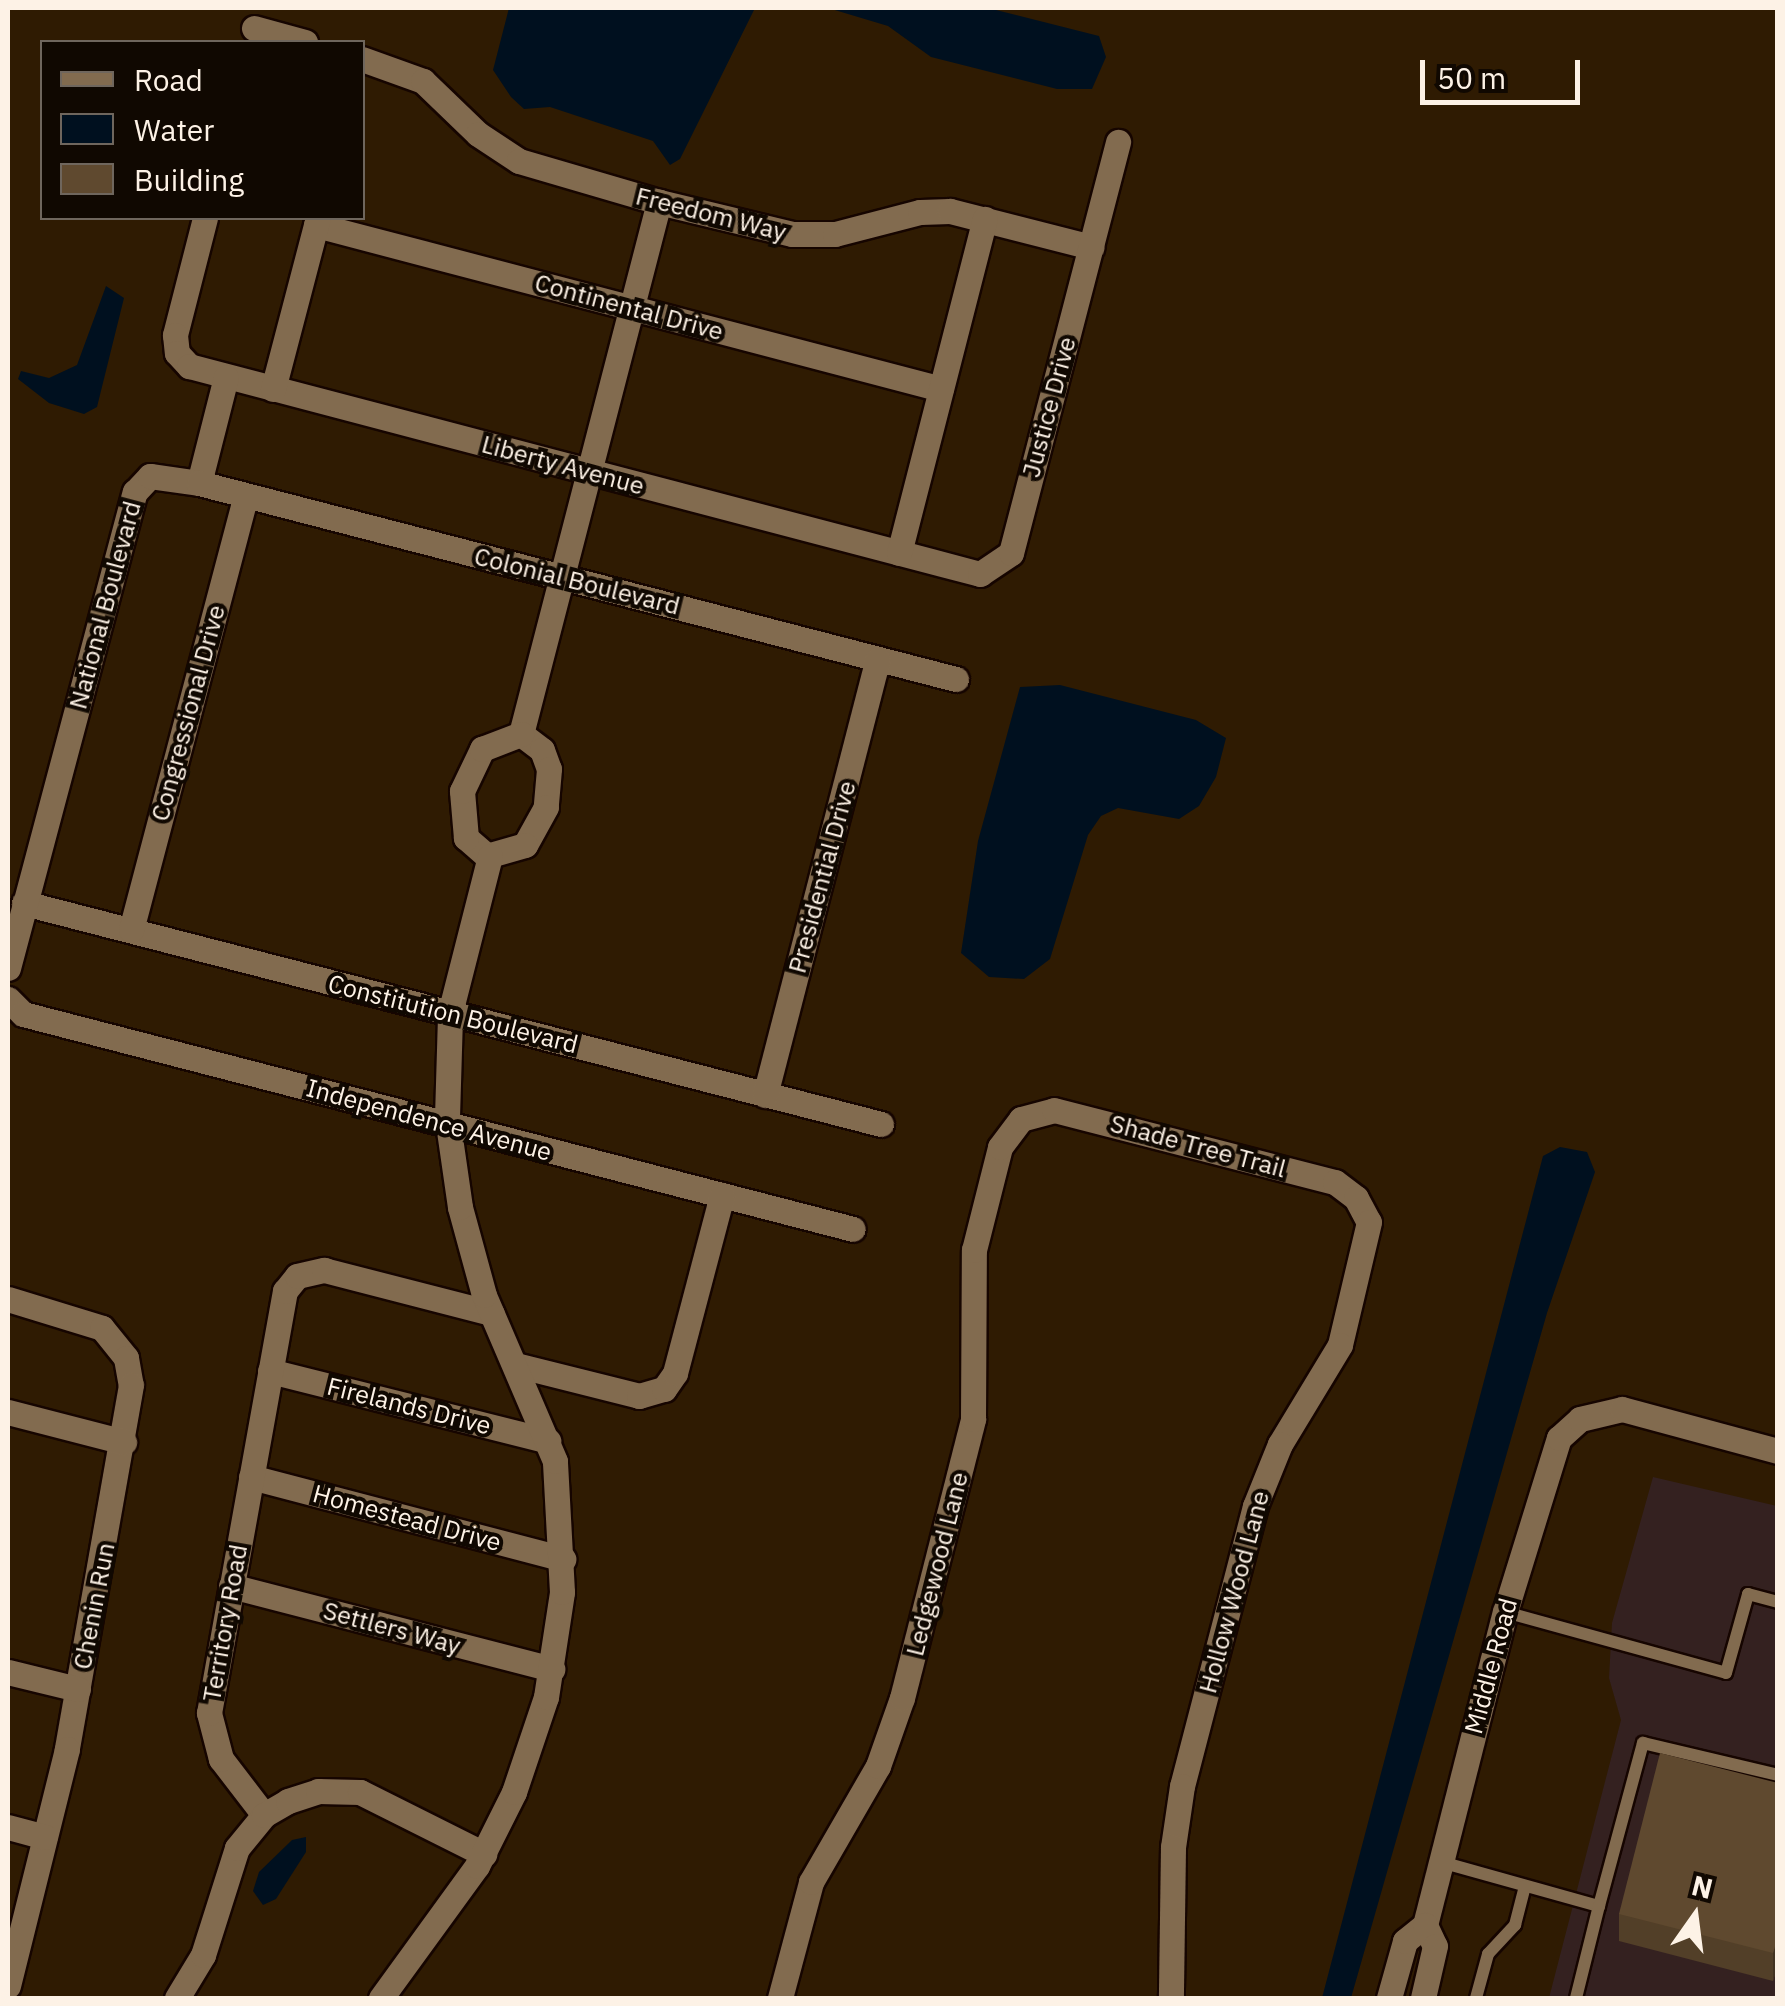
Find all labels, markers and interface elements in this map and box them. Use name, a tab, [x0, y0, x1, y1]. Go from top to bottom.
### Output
legend	[40, 40, 365, 220]
scale bar	[1425, 40, 1585, 102]
text: 50 m	[1437, 58, 1506, 97]
text: Road	[134, 60, 203, 99]
text: Water	[134, 110, 214, 149]
text: Building	[134, 160, 244, 199]
street label: Freedom Way	[633, 181, 789, 247]
street label: Continental Drive	[532, 267, 726, 347]
street label: Justice Drive	[1016, 334, 1082, 480]
street label: Liberty Avenue	[479, 429, 647, 501]
street label: National Boulevard	[63, 498, 147, 712]
street label: Colonial Boulevard	[471, 541, 683, 621]
street label: Congressional Drive	[145, 602, 231, 824]
street label: Presidential Drive	[782, 778, 862, 976]
street label: Constitution Boulevard	[325, 968, 581, 1060]
street label: Independence Avenue	[303, 1073, 555, 1167]
street label: Shade Tree Trail	[1107, 1108, 1289, 1184]
street label: Firelands Drive	[324, 1371, 494, 1441]
street label: Ledgewood Lane	[900, 1469, 974, 1659]
street label: Homestead Drive	[310, 1478, 504, 1558]
street label: Hollow Wood Lane	[1193, 1488, 1275, 1696]
street label: Chenin Run	[67, 1540, 121, 1672]
street label: Territory Road	[196, 1542, 254, 1704]
street label: Settlers Way	[320, 1595, 464, 1661]
street label: Middle Road	[1458, 1595, 1524, 1737]
north arrow	[1645, 1866, 1745, 1966]
text: N	[1688, 1866, 1717, 1907]

